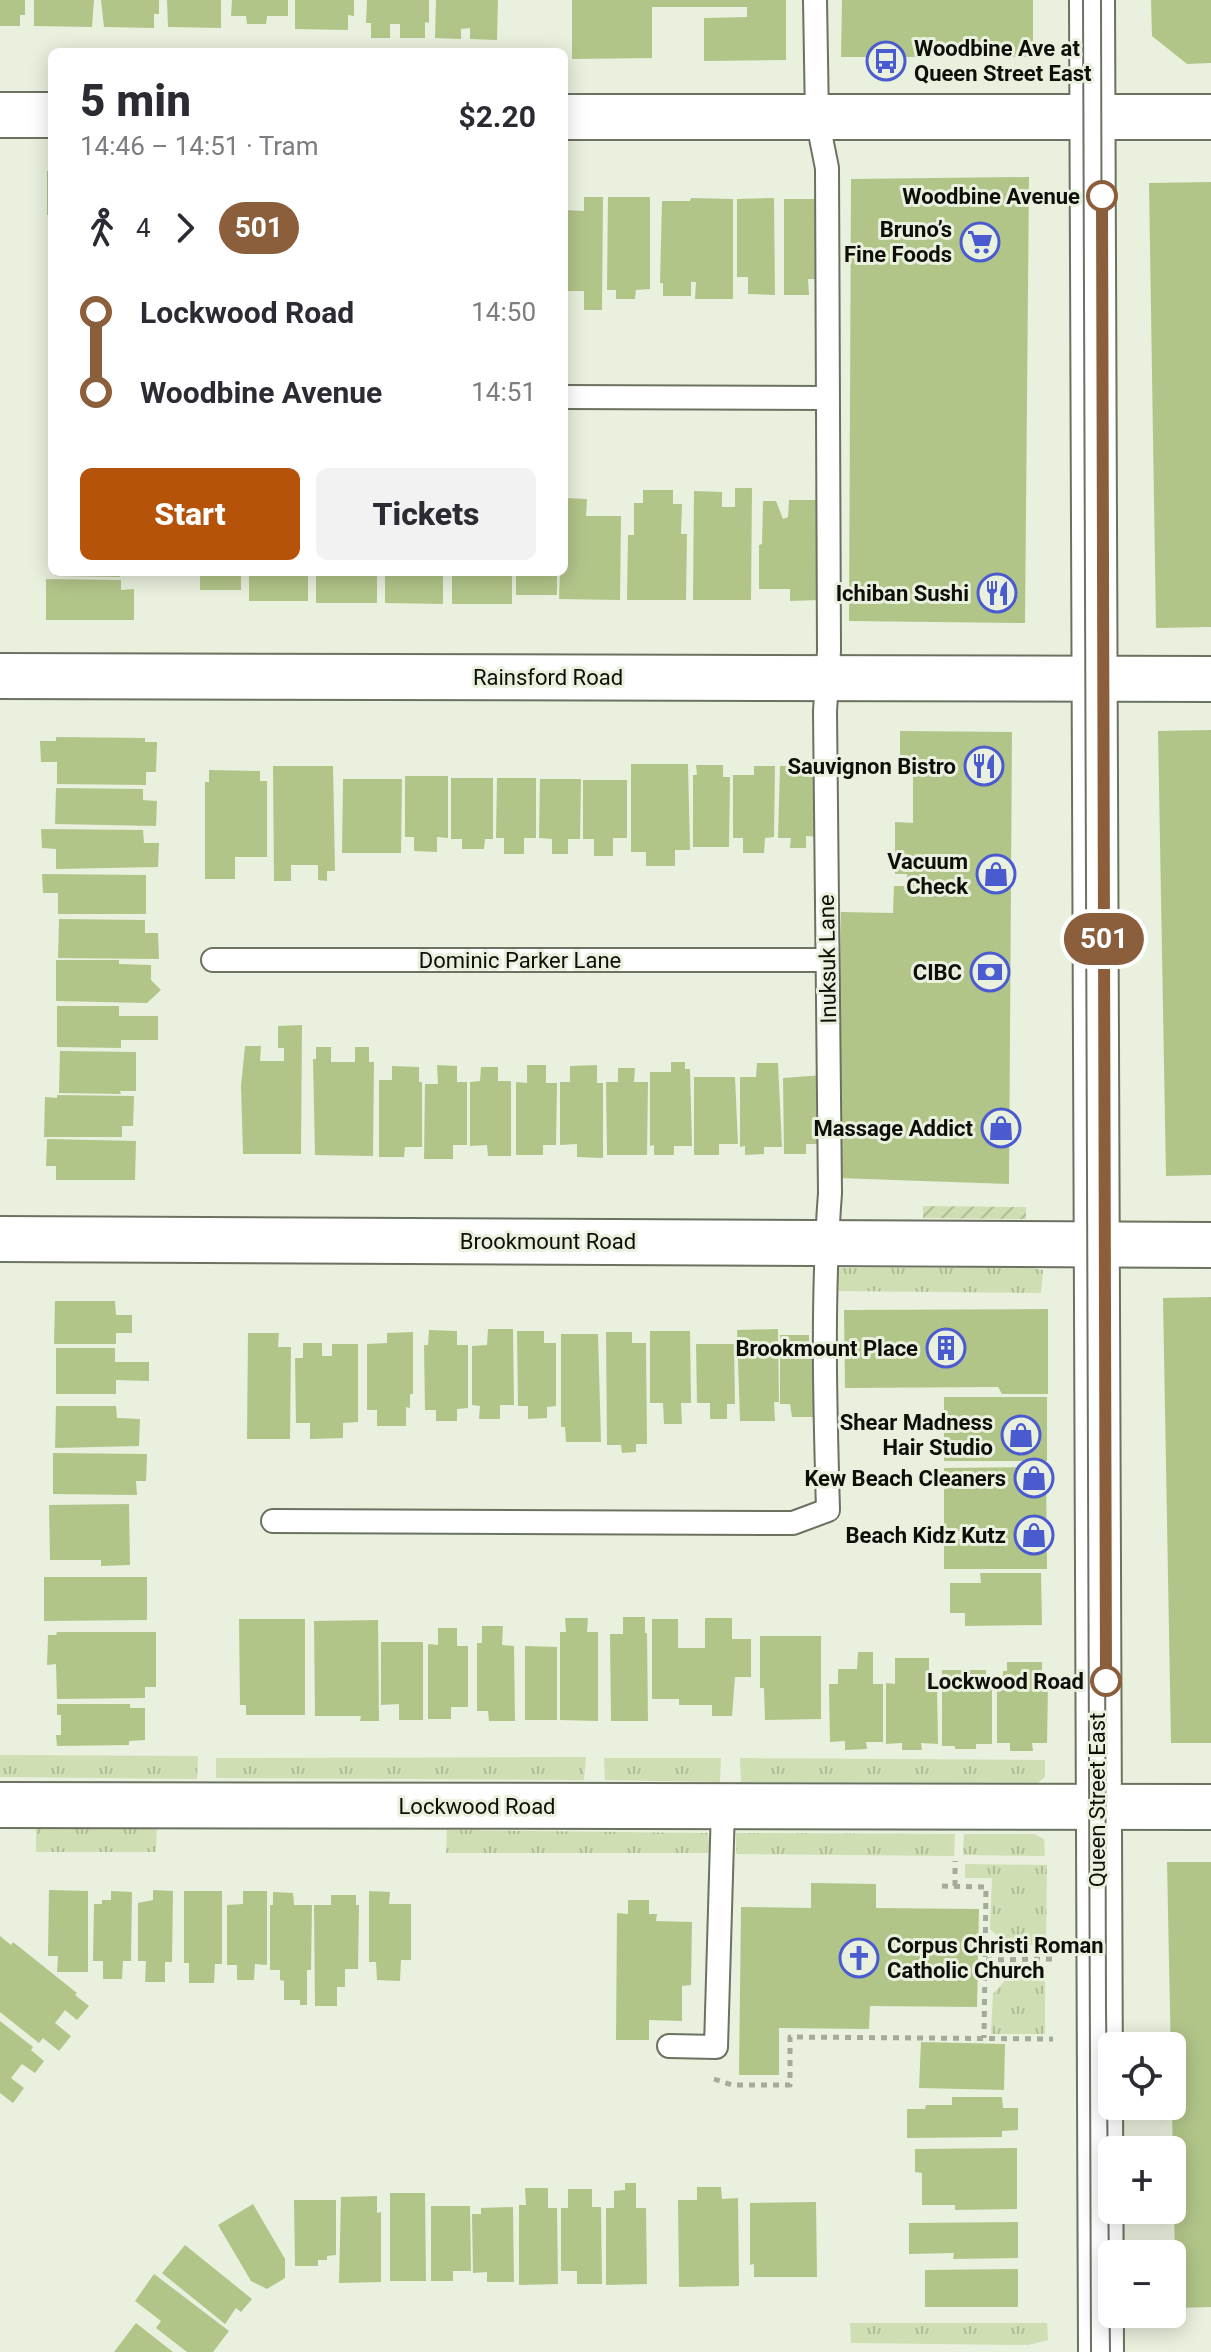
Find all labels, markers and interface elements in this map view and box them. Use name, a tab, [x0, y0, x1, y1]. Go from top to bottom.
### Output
place label: Woodbine Ave at Queen Street East	[914, 36, 1092, 86]
bus stop icon: Woodbine Ave at Queen Street East	[865, 40, 907, 82]
text: 5 min	[80, 75, 191, 127]
text: $2.20	[458, 99, 536, 134]
text: 14:46 – 14:51 · Tram	[80, 131, 318, 161]
marker: Woodbine Avenue	[1087, 181, 1117, 211]
place label: Woodbine Avenue	[902, 184, 1080, 209]
icon: walk	[80, 206, 124, 250]
icon: forward	[163, 206, 207, 250]
text: 501	[235, 211, 283, 244]
text: 4	[136, 213, 151, 243]
place label: Bruno’s Fine Foods	[844, 217, 952, 267]
supermarket icon: Bruno’s Fine Foods	[959, 221, 1001, 263]
text: Lockwood Road	[140, 295, 354, 330]
text: 14:50	[471, 297, 536, 327]
text: Woodbine Avenue	[140, 375, 382, 410]
text: 14:51	[471, 377, 536, 407]
button: Start	[80, 468, 300, 560]
button: Tickets	[316, 468, 536, 560]
restaurant icon: Ichiban Sushi	[976, 572, 1018, 614]
place label: Ichiban Sushi	[836, 581, 969, 606]
street label: Rainsford Road	[473, 665, 623, 690]
restaurant icon: Sauvignon Bistro	[963, 745, 1005, 787]
place label: Sauvignon Bistro	[788, 754, 956, 779]
place label: Vacuum Check	[887, 849, 968, 899]
shop icon: Vacuum Check	[975, 853, 1017, 895]
street label: Inuksuk Lane	[814, 894, 841, 1024]
line badge: 501	[1058, 913, 1150, 965]
text: 501	[1080, 922, 1128, 955]
street label: Dominic Parker Lane	[419, 948, 621, 973]
bank icon: CIBC	[969, 951, 1011, 993]
place label: CIBC	[913, 960, 962, 985]
shop icon: Massage Addict	[980, 1107, 1022, 1149]
place label: Massage Addict	[813, 1116, 974, 1141]
street label: Brookmount Road	[460, 1229, 636, 1254]
building icon: Brookmount Place	[925, 1327, 967, 1369]
place label: Brookmount Place	[735, 1336, 918, 1361]
place label: Shear Madness Hair Studio	[840, 1410, 993, 1460]
shop icon: Shear Madness Hair Studio	[1000, 1414, 1042, 1456]
shop icon: Kew Beach Cleaners	[1013, 1457, 1055, 1499]
place label: Kew Beach Cleaners	[804, 1466, 1006, 1491]
shop icon: Beach Kidz Kutz	[1013, 1514, 1055, 1556]
place label: Beach Kidz Kutz	[846, 1523, 1006, 1548]
marker: Lockwood Road	[1091, 1666, 1121, 1696]
place label: Lockwood Road	[927, 1669, 1084, 1694]
street label: Queen Street East	[1085, 1713, 1110, 1887]
street label: Lockwood Road	[398, 1794, 556, 1819]
place label: Corpus Christi Roman Catholic Church	[887, 1933, 1104, 1983]
church icon: Corpus Christi Roman Catholic Church	[838, 1937, 880, 1979]
map controls	[1098, 2032, 1186, 2328]
button: locate	[1098, 2032, 1186, 2120]
button: +	[1098, 2136, 1186, 2224]
button: −	[1098, 2240, 1186, 2328]

